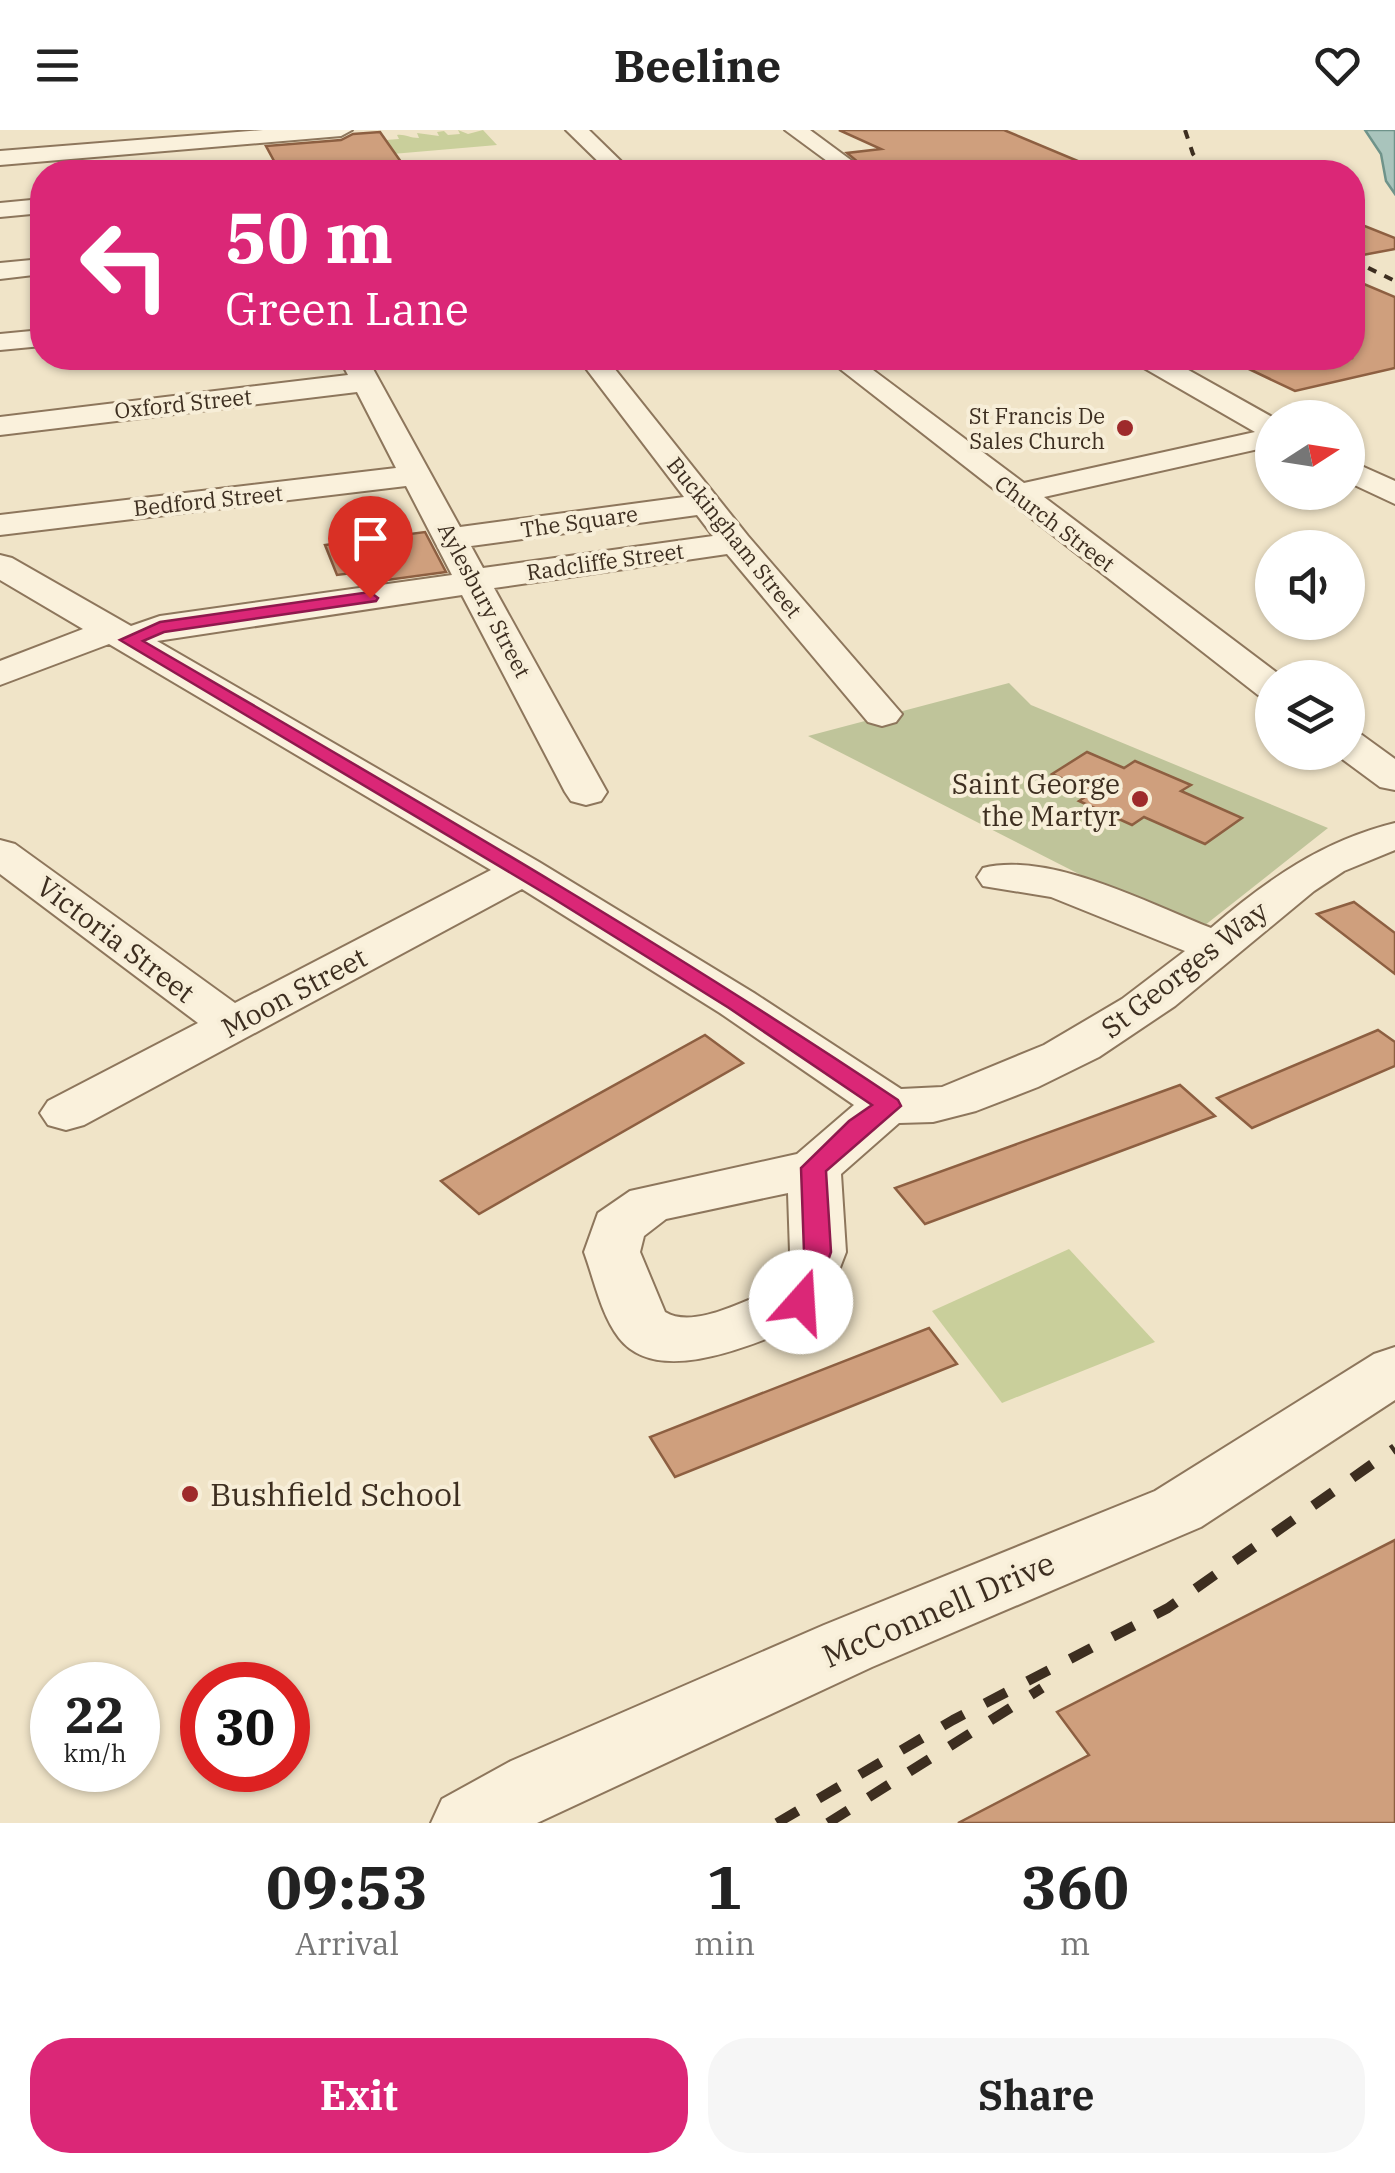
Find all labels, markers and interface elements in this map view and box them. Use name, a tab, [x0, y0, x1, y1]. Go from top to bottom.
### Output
text: Beeline	[614, 36, 781, 94]
icon: menu	[30, 38, 85, 93]
icon: heart	[1310, 38, 1365, 93]
text: 50 m	[225, 191, 393, 282]
icon: left	[60, 200, 190, 330]
text: Green Lane	[225, 279, 469, 337]
street label: Oxford Street	[113, 381, 253, 425]
north arrow	[1255, 400, 1365, 510]
map controls	[1255, 400, 1365, 770]
place label: St Francis De Sales Church	[969, 401, 1105, 455]
marker: St Francis De Sales Church	[1114, 417, 1136, 439]
street label: Buckingham Street	[661, 451, 809, 624]
street label: Church Street	[989, 468, 1121, 578]
street label: Bedford Street	[132, 478, 284, 522]
pin	[328, 496, 413, 599]
street label: The Square	[518, 498, 640, 544]
icon: arrive	[343, 511, 398, 566]
street label: Aylesbury Street	[432, 517, 538, 683]
button: sound	[1255, 530, 1365, 640]
street label: Radcliffe Street	[524, 536, 686, 586]
button: layers	[1255, 660, 1365, 770]
place label: Saint George the Martyr	[952, 765, 1121, 834]
marker: Saint George the Martyr	[1129, 788, 1151, 810]
street label: Victoria Street	[30, 867, 203, 1011]
street label: St Georges Way	[1093, 892, 1275, 1046]
street label: Moon Street	[215, 938, 373, 1046]
position arrow	[749, 1250, 853, 1354]
place label: Bushfield School	[210, 1473, 462, 1515]
marker: Bushfield School	[179, 1483, 201, 1505]
street label: McConnell Drive	[815, 1541, 1061, 1677]
speed limit sign: 30	[180, 1662, 310, 1792]
text: 22	[65, 1682, 125, 1747]
text: km/h	[63, 1736, 127, 1769]
text: 09:53	[266, 1847, 428, 1926]
text: 1	[707, 1847, 743, 1926]
text: 360	[1021, 1847, 1129, 1926]
text: Arrival	[295, 1922, 399, 1964]
text: min	[694, 1922, 755, 1964]
text: m	[1060, 1922, 1090, 1964]
button: Exit	[30, 2038, 688, 2153]
button: Share	[708, 2038, 1365, 2153]

